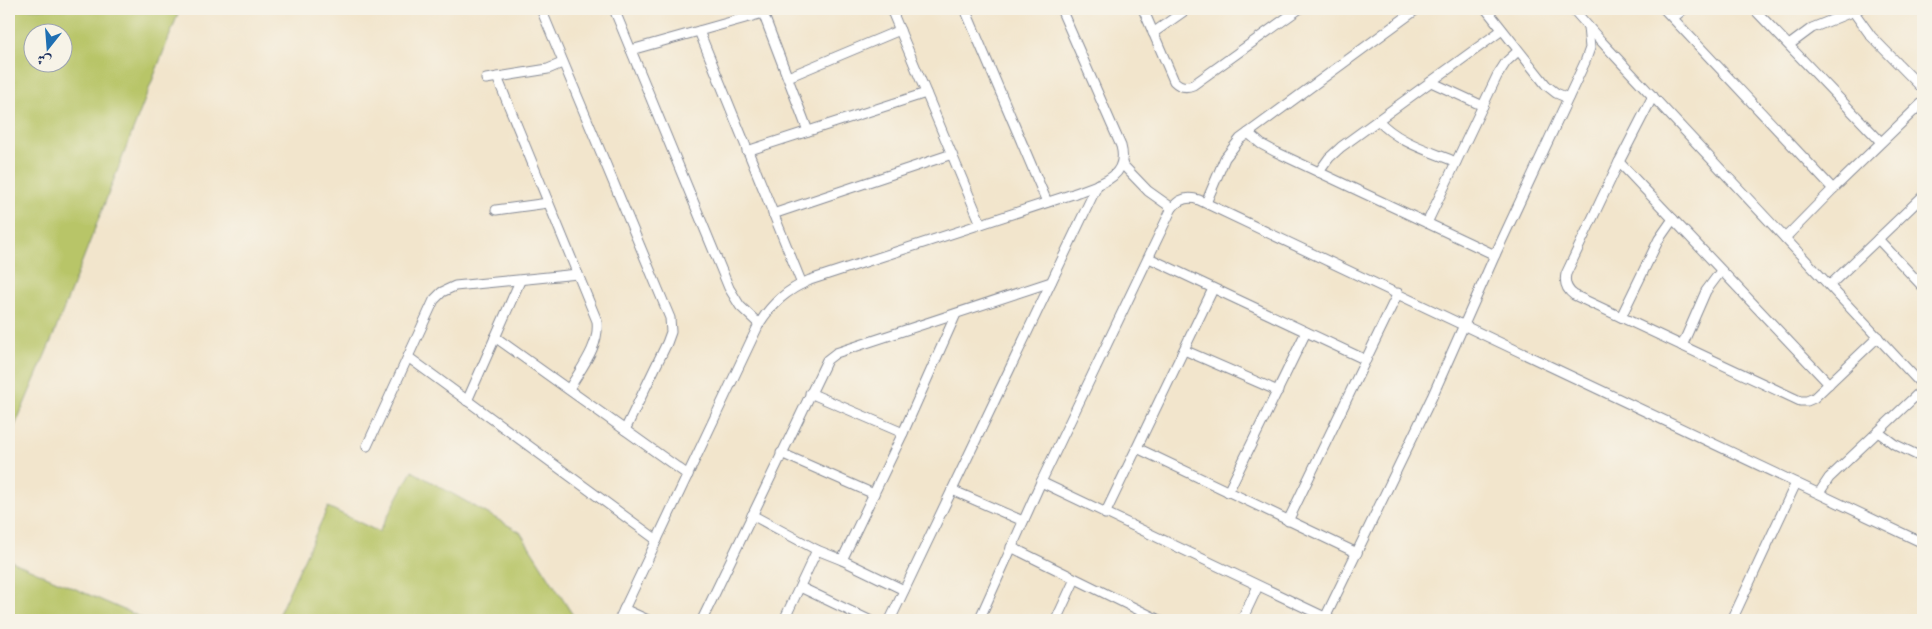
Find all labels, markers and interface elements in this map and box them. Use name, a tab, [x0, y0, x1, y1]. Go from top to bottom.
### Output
north arrow	[22, 22, 72, 72]
text: ش	[35, 49, 54, 72]

